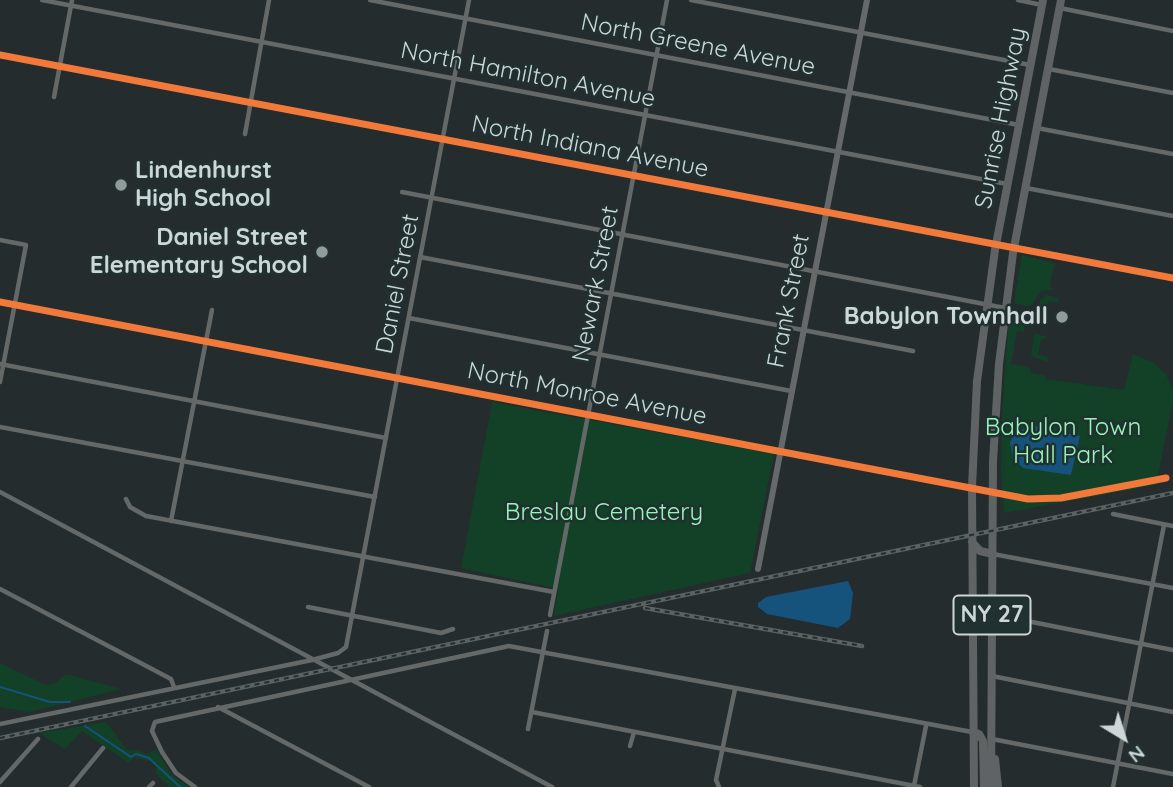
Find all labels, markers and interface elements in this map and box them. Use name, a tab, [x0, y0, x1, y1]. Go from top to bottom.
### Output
street label: North Greene Avenue	[578, 8, 818, 82]
street label: Sunrise Highway	[969, 25, 1033, 211]
street label: North Hamilton Avenue	[398, 36, 658, 114]
street label: North Indiana Avenue	[469, 110, 711, 184]
place label: Lindenhurst High School	[135, 157, 272, 213]
marker: Lindenhurst High School	[113, 177, 129, 193]
street label: Newark Street	[567, 204, 625, 364]
street label: Daniel Street	[370, 212, 426, 356]
place label: Daniel Street Elementary School	[90, 224, 308, 280]
street label: Frank Street	[762, 232, 816, 370]
marker: Daniel Street Elementary School	[314, 244, 330, 260]
place label: Babylon Townhall	[844, 303, 1048, 331]
marker: Babylon Townhall	[1054, 309, 1070, 325]
street label: North Monroe Avenue	[465, 357, 709, 431]
park label: Babylon Town Hall Park	[985, 414, 1141, 470]
park label: Breslau Cemetery	[505, 499, 703, 527]
road number: NY 27	[954, 596, 1030, 635]
north arrow	[1089, 703, 1159, 773]
text: N	[1124, 741, 1150, 768]

